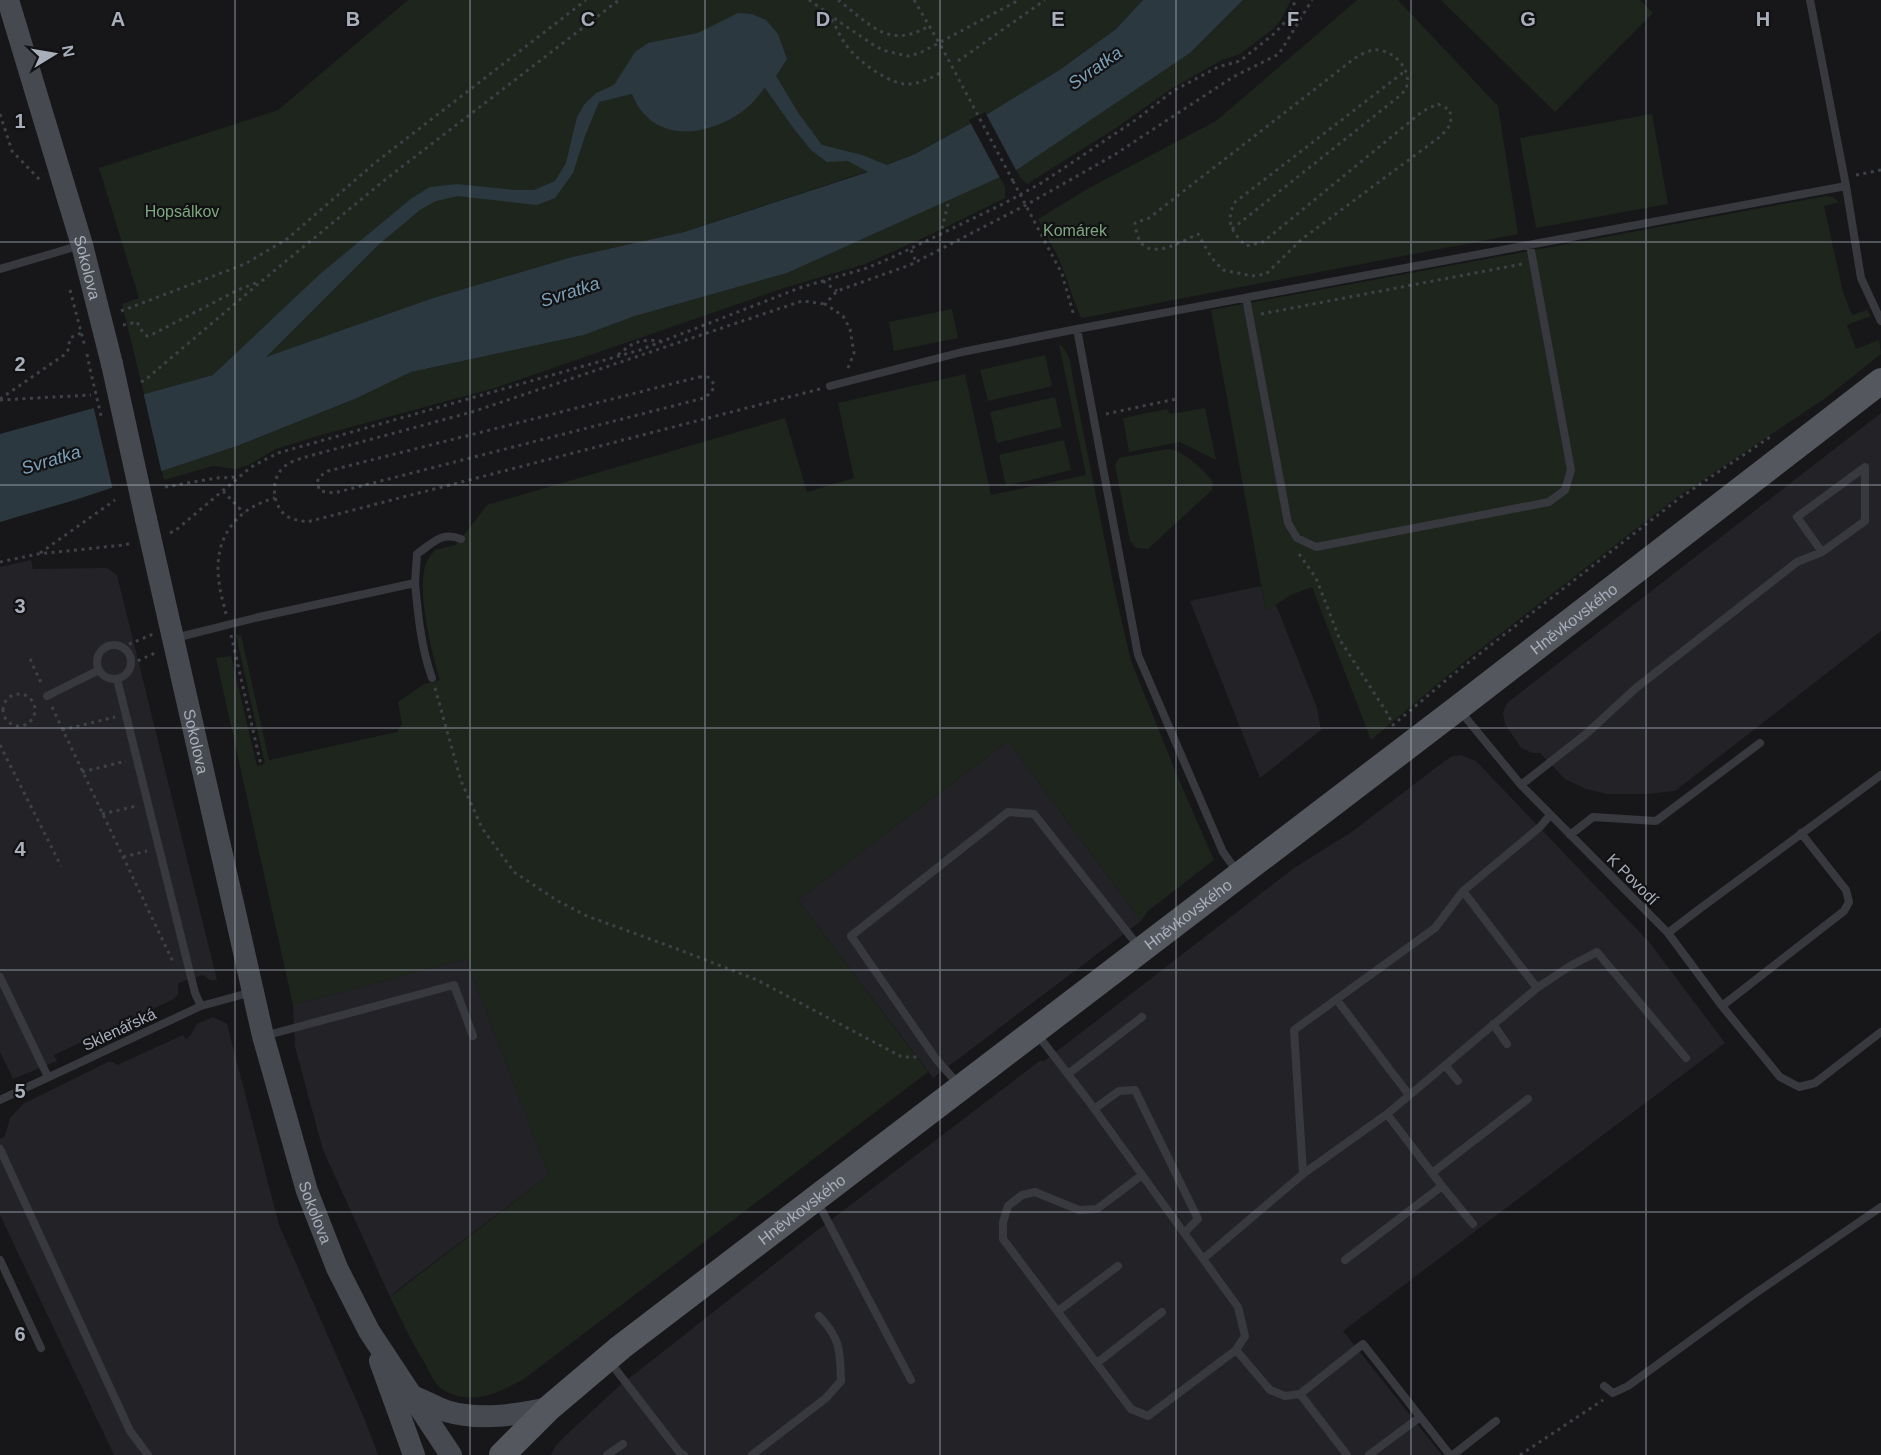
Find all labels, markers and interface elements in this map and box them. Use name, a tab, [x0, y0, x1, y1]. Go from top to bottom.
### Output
text: A	[111, 8, 125, 30]
text: B	[346, 8, 360, 30]
text: C	[581, 8, 595, 30]
text: D	[816, 8, 830, 30]
text: E	[1051, 8, 1065, 30]
text: F	[1287, 8, 1299, 30]
text: G	[1520, 8, 1536, 30]
text: H	[1756, 8, 1770, 30]
north arrow	[24, 24, 84, 84]
water label: Svratka	[1064, 42, 1126, 94]
text: N	[59, 44, 78, 59]
text: 1	[14, 110, 26, 132]
park label: Hopsálkov	[145, 203, 219, 220]
park label: Komárek	[1043, 222, 1108, 239]
street label: Sokolova	[71, 233, 103, 302]
water label: Svratka	[538, 273, 602, 311]
text: 2	[14, 353, 26, 375]
water label: Svratka	[19, 442, 83, 478]
street label: Hněvkovského	[1527, 580, 1621, 658]
text: 3	[14, 595, 26, 617]
street label: Sokolova	[180, 707, 211, 776]
text: 4	[14, 838, 26, 860]
street label: K Povodí	[1604, 850, 1662, 909]
street label: Hněvkovského	[1141, 876, 1235, 953]
street label: Sklenářská	[80, 1005, 159, 1054]
text: 5	[14, 1080, 26, 1102]
street label: Hněvkovského	[755, 1171, 849, 1248]
street label: Sokolova	[296, 1179, 335, 1246]
text: 6	[14, 1323, 26, 1345]

